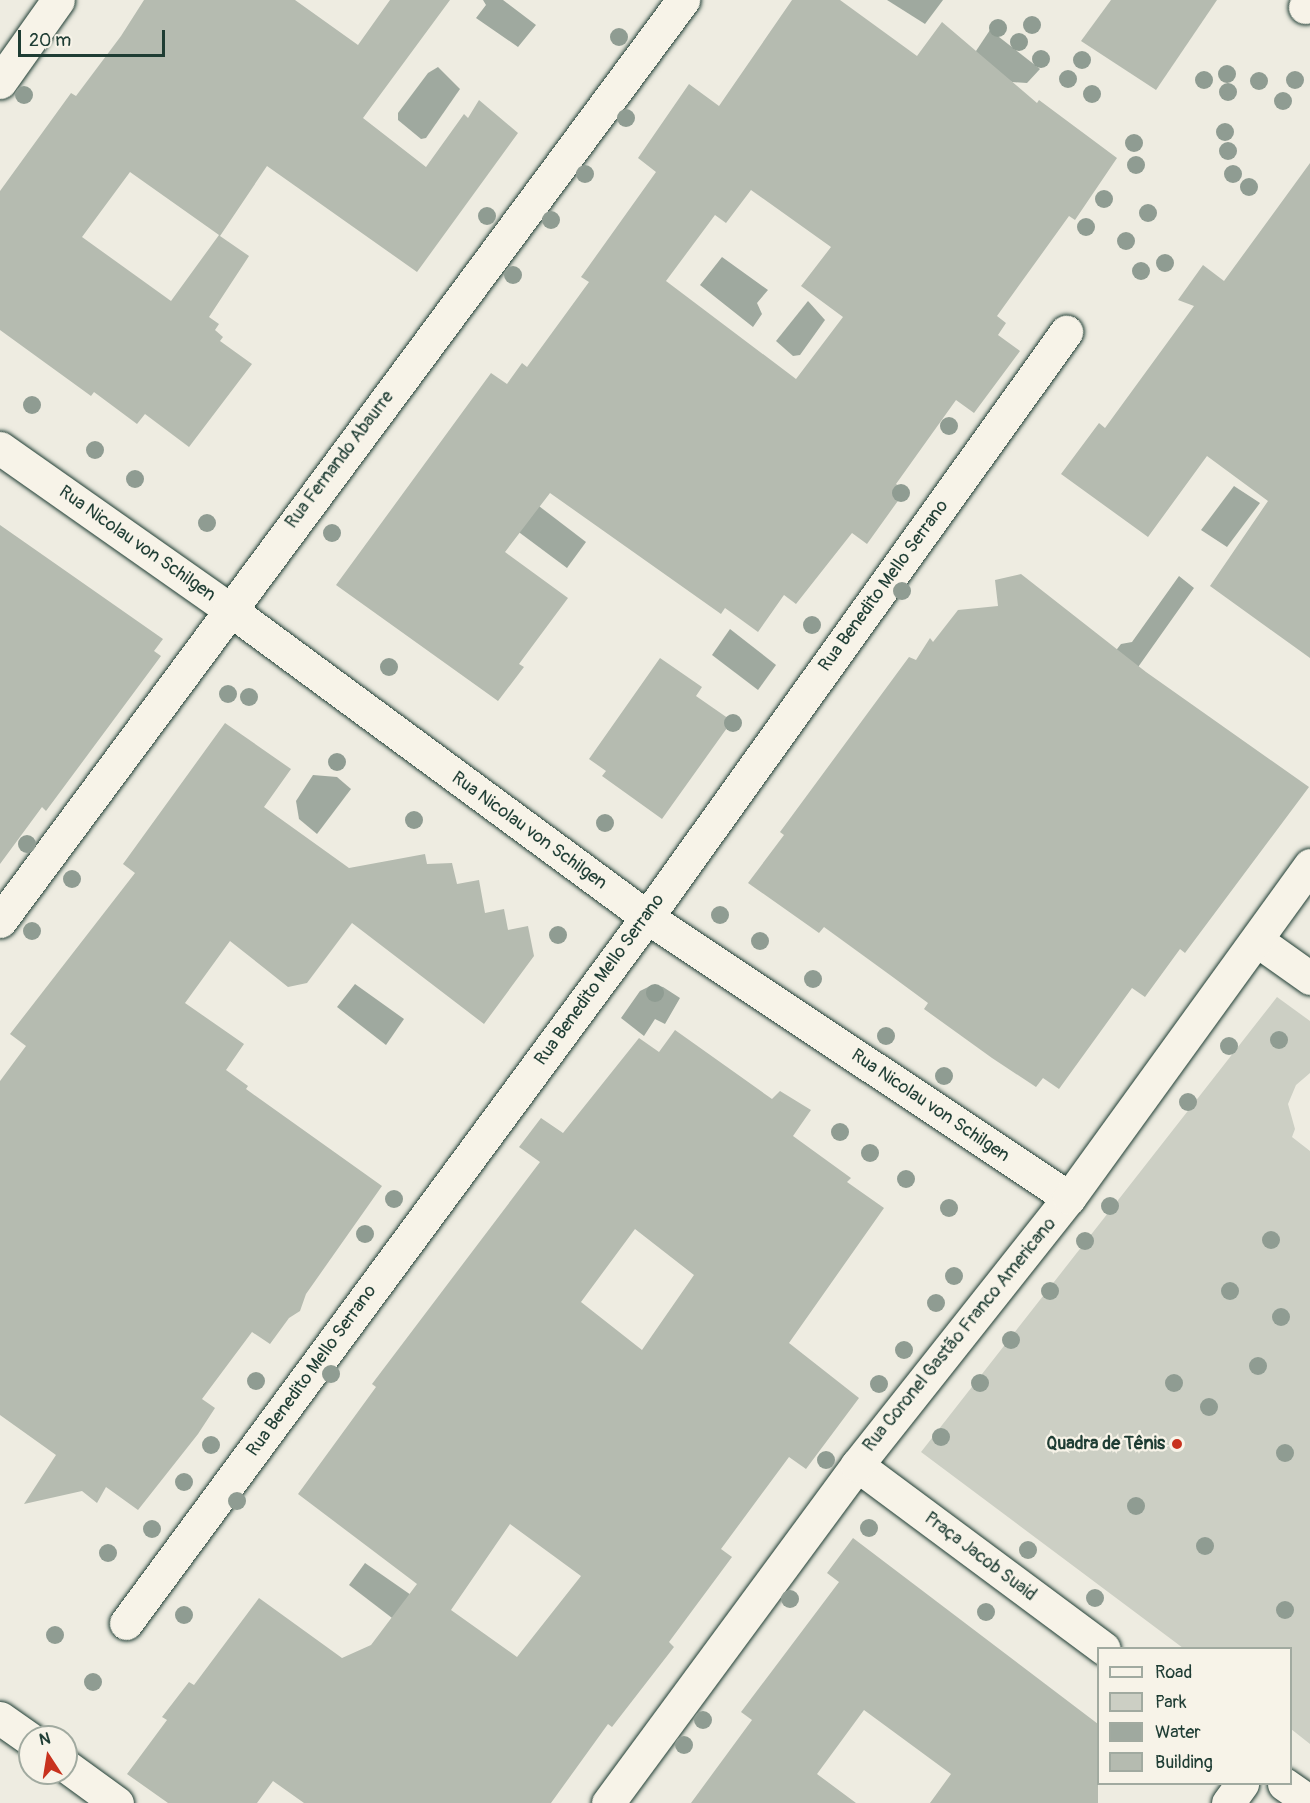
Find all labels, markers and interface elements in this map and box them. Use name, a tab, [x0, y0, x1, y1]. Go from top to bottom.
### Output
scale bar	[21, 18, 168, 56]
text: 20 m	[29, 29, 71, 52]
street label: Rua Fernando Abaurre	[281, 387, 399, 533]
street label: Rua Nicolau von Schilgen	[54, 482, 220, 606]
street label: Rua Benedito Mello Serrano	[815, 496, 953, 676]
street label: Rua Nicolau von Schilgen	[447, 767, 611, 895]
street label: Rua Benedito Mello Serrano	[531, 890, 669, 1070]
street label: Rua Nicolau von Schilgen	[847, 1045, 1013, 1167]
street label: Rua Coronel Gastão Franco Americano	[859, 1214, 1061, 1456]
street label: Rua Benedito Mello Serrano	[243, 1281, 381, 1461]
place label: Quadra de Tênis	[1046, 1433, 1165, 1455]
marker: Quadra de Tênis	[1170, 1437, 1184, 1451]
street label: Praça Jacob Suaid	[920, 1508, 1040, 1606]
legend	[1097, 1647, 1292, 1785]
text: Road	[1155, 1661, 1192, 1684]
text: Park	[1155, 1691, 1187, 1714]
text: Water	[1155, 1721, 1201, 1744]
north arrow	[18, 1725, 78, 1785]
text: N	[37, 1728, 52, 1750]
text: Building	[1155, 1751, 1213, 1774]

